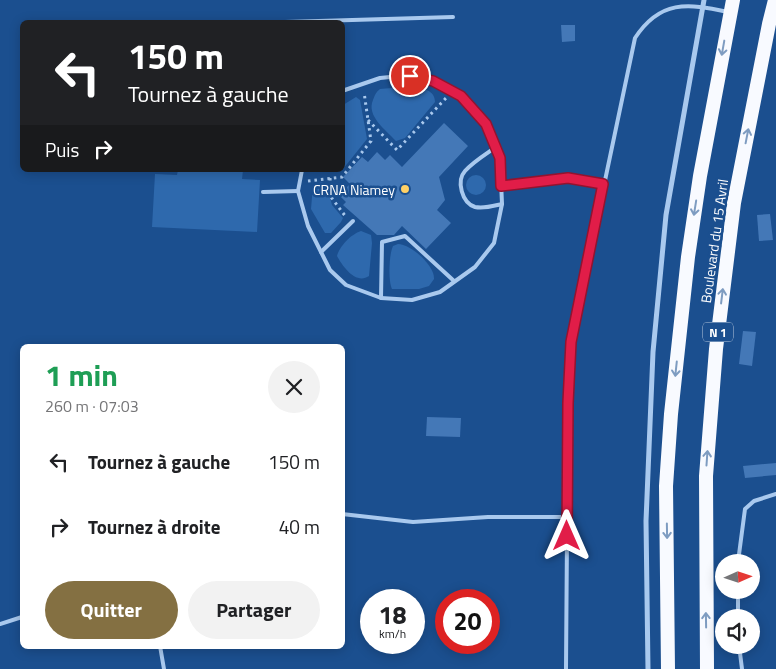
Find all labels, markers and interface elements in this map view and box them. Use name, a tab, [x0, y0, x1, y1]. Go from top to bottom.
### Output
text: 150 m	[128, 29, 224, 83]
one-way arrow	[718, 39, 728, 55]
icon: left	[45, 40, 110, 105]
pin	[389, 55, 431, 97]
icon: arrive	[396, 62, 424, 90]
text: Tournez à gauche	[128, 77, 289, 111]
one-way arrow	[743, 128, 752, 144]
text: Puis	[45, 135, 79, 164]
icon: right	[89, 135, 117, 163]
street label: Boulevard du 15 Avril	[695, 178, 733, 304]
place label: CRNA Niamey	[313, 179, 395, 200]
marker: CRNA Niamey	[399, 183, 411, 195]
one-way arrow	[690, 199, 700, 215]
one-way arrow	[717, 288, 727, 304]
road number: N 1	[703, 322, 733, 342]
text: 1 min	[45, 352, 118, 398]
button: close	[268, 361, 320, 413]
one-way arrow	[671, 361, 681, 377]
text: 260 m · 07:03	[45, 394, 139, 418]
text: Tournez à gauche	[88, 447, 230, 476]
text: 150 m	[268, 447, 320, 476]
icon: left	[45, 448, 73, 476]
one-way arrow	[703, 450, 712, 466]
position arrow	[540, 509, 592, 561]
text: Tournez à droite	[88, 512, 220, 541]
text: 40 m	[279, 512, 320, 541]
icon: right	[45, 513, 73, 541]
one-way arrow	[662, 522, 672, 539]
north arrow	[715, 554, 760, 599]
map controls	[715, 554, 760, 654]
button: Quitter	[45, 581, 178, 639]
button: Partager	[188, 581, 320, 639]
speed limit sign: 20	[435, 589, 500, 654]
text: 18	[378, 596, 407, 634]
button: sound	[715, 609, 760, 654]
one-way arrow	[702, 613, 711, 629]
text: km/h	[379, 624, 406, 643]

